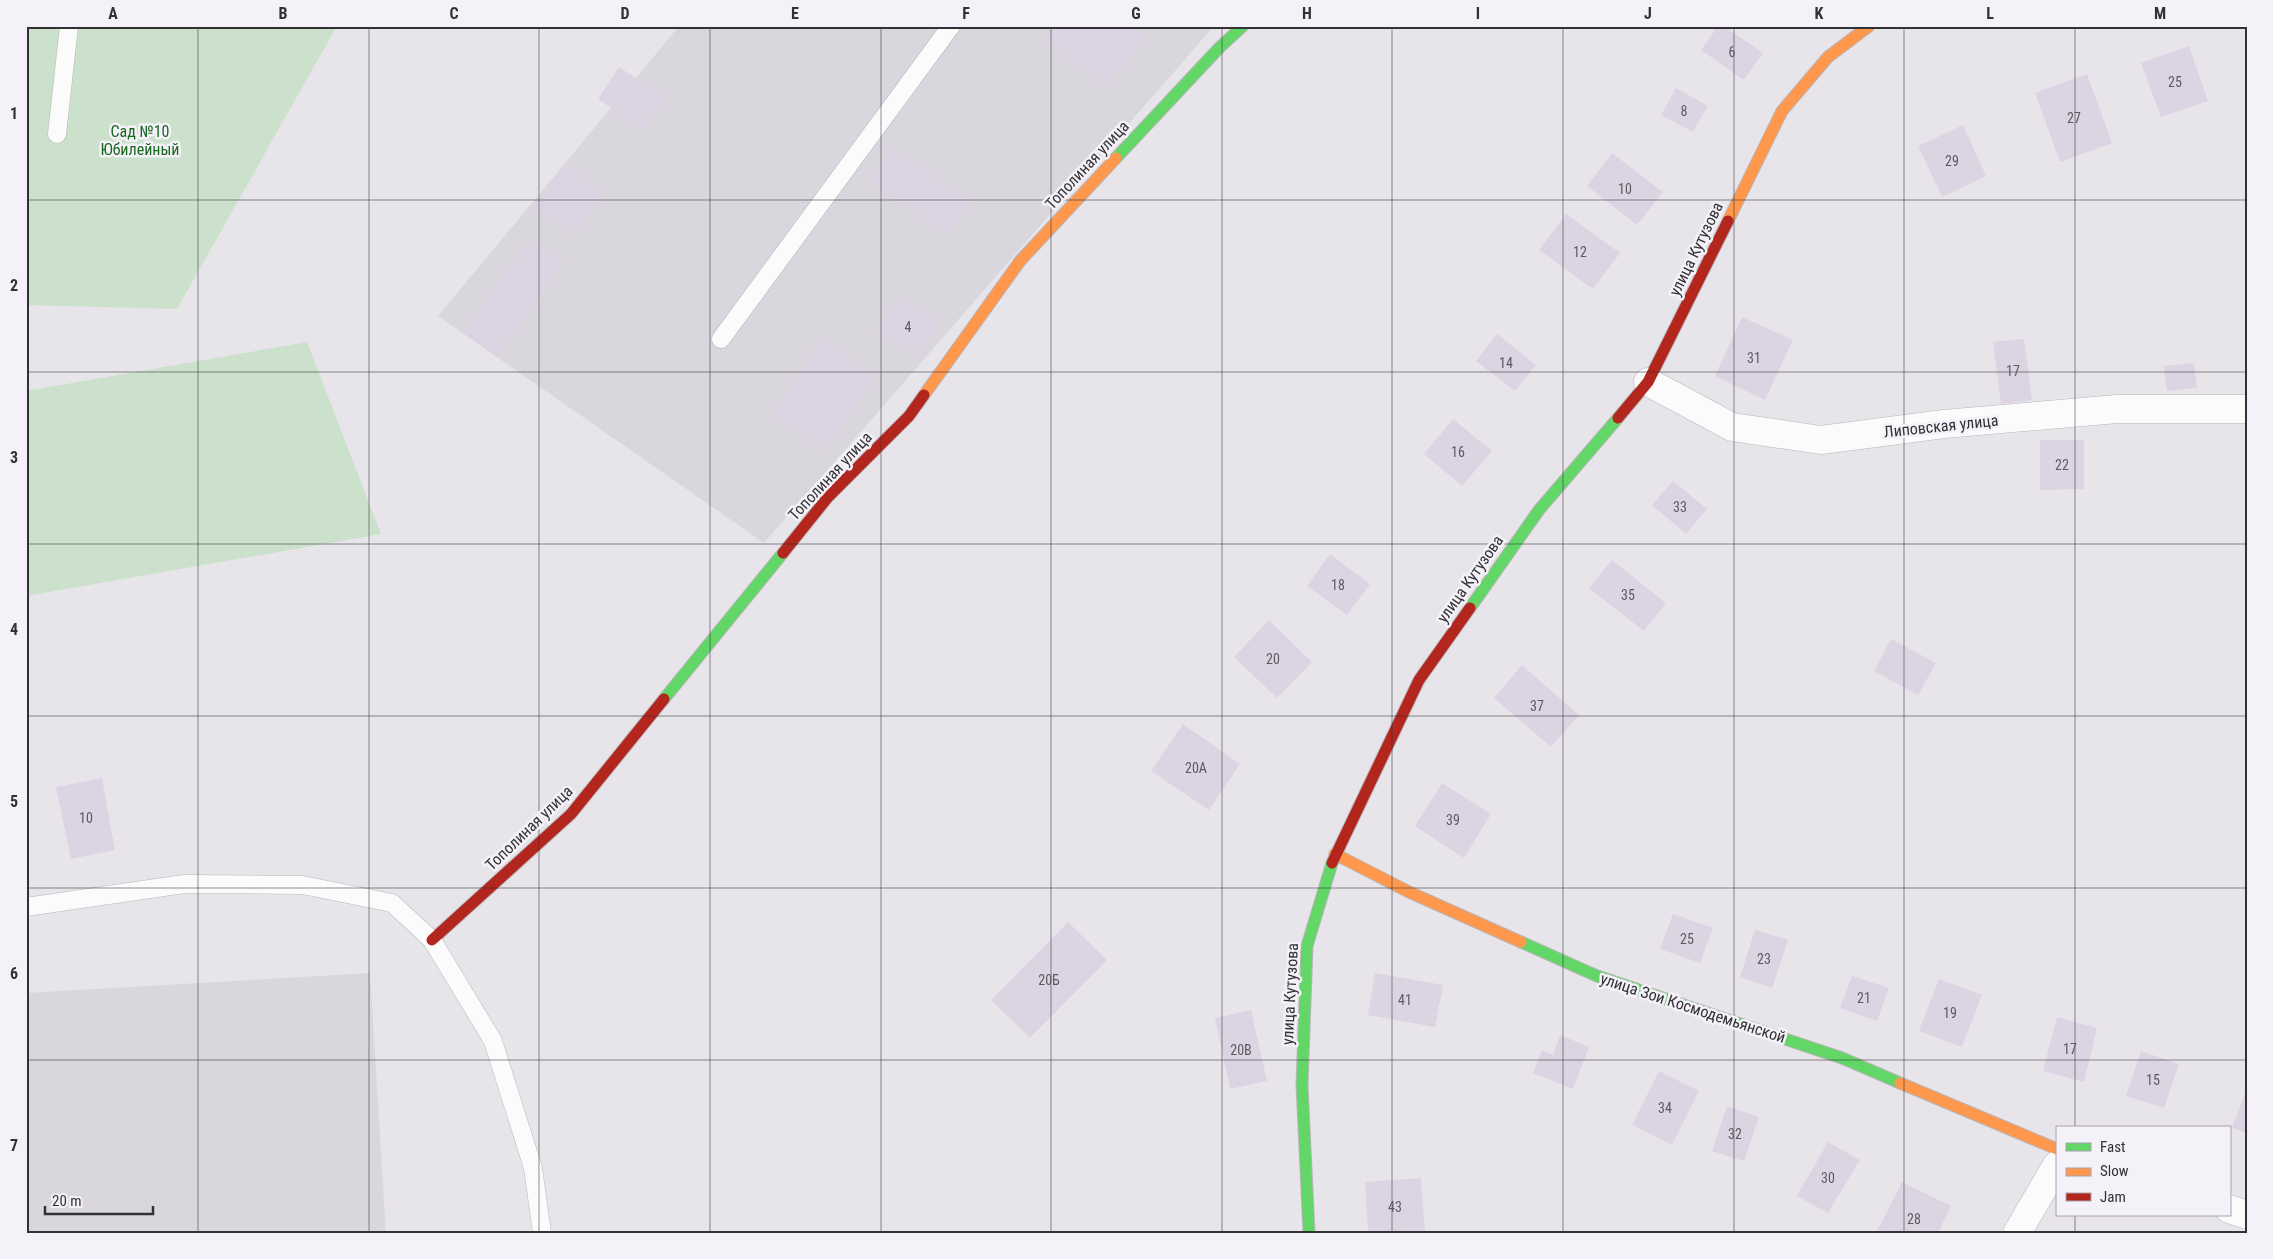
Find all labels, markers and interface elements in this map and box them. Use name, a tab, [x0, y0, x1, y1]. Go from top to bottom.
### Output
text: A	[108, 4, 118, 23]
text: B	[279, 4, 288, 23]
text: C	[449, 4, 459, 23]
text: D	[620, 4, 630, 23]
text: E	[791, 4, 799, 23]
text: F	[962, 4, 970, 23]
text: G	[1131, 4, 1141, 23]
text: H	[1302, 4, 1312, 23]
text: I	[1476, 4, 1480, 23]
text: J	[1644, 4, 1652, 23]
text: K	[1815, 4, 1824, 23]
text: L	[1986, 4, 1994, 23]
text: M	[2154, 4, 2166, 23]
house number: 6	[1729, 44, 1736, 60]
house number: 25	[2168, 74, 2182, 90]
house number: 8	[1681, 103, 1688, 119]
text: 1	[10, 104, 18, 123]
house number: 27	[2067, 110, 2081, 126]
street label: Тополиная улица	[1041, 117, 1133, 213]
park label: Сад №10 Юбилейный	[100, 122, 180, 159]
house number: 29	[1945, 153, 1959, 169]
house number: 10	[1618, 181, 1632, 197]
street label: улица Кутузова	[1665, 199, 1727, 299]
house number: 12	[1573, 244, 1587, 260]
text: 2	[10, 276, 18, 295]
house number: 4	[905, 319, 912, 335]
house number: 31	[1747, 350, 1761, 366]
house number: 14	[1499, 355, 1513, 371]
house number: 17	[2006, 363, 2020, 379]
street label: Липовская улица	[1883, 411, 1999, 441]
street label: Тополиная улица	[784, 428, 876, 524]
house number: 16	[1451, 444, 1465, 460]
text: 3	[10, 448, 18, 467]
house number: 22	[2055, 457, 2069, 473]
house number: 33	[1673, 499, 1687, 515]
street label: улица Кутузова	[1433, 532, 1507, 626]
house number: 18	[1331, 577, 1345, 593]
house number: 35	[1621, 587, 1635, 603]
text: 4	[10, 620, 18, 639]
house number: 20	[1266, 651, 1280, 667]
house number: 37	[1530, 698, 1544, 714]
house number: 20А	[1185, 760, 1207, 776]
street label: Тополиная улица	[481, 782, 577, 874]
text: 5	[10, 792, 18, 811]
house number: 10	[79, 810, 93, 826]
house number: 39	[1446, 812, 1460, 828]
house number: 25	[1680, 931, 1694, 947]
street label: улица Кутузова	[1278, 942, 1302, 1046]
house number: 23	[1757, 951, 1771, 967]
text: 6	[10, 964, 18, 983]
street label: улица Зои Космодемьянской	[1598, 969, 1788, 1047]
house number: 20Б	[1038, 972, 1060, 988]
house number: 21	[1857, 990, 1871, 1006]
house number: 41	[1398, 992, 1412, 1008]
house number: 19	[1943, 1005, 1957, 1021]
house number: 17	[2063, 1041, 2077, 1057]
house number: 20В	[1230, 1042, 1252, 1058]
house number: 15	[2146, 1072, 2160, 1088]
house number: 34	[1658, 1100, 1672, 1116]
house number: 32	[1728, 1126, 1742, 1142]
legend	[2056, 1126, 2230, 1216]
text: 7	[10, 1136, 18, 1155]
text: Fast	[2100, 1138, 2125, 1156]
text: Slow	[2100, 1162, 2129, 1180]
house number: 30	[1821, 1170, 1835, 1186]
scale bar	[45, 1184, 152, 1216]
text: Jam	[2100, 1188, 2126, 1206]
text: 20 m	[52, 1192, 82, 1210]
house number: 43	[1388, 1199, 1402, 1215]
house number: 28	[1907, 1211, 1921, 1227]

